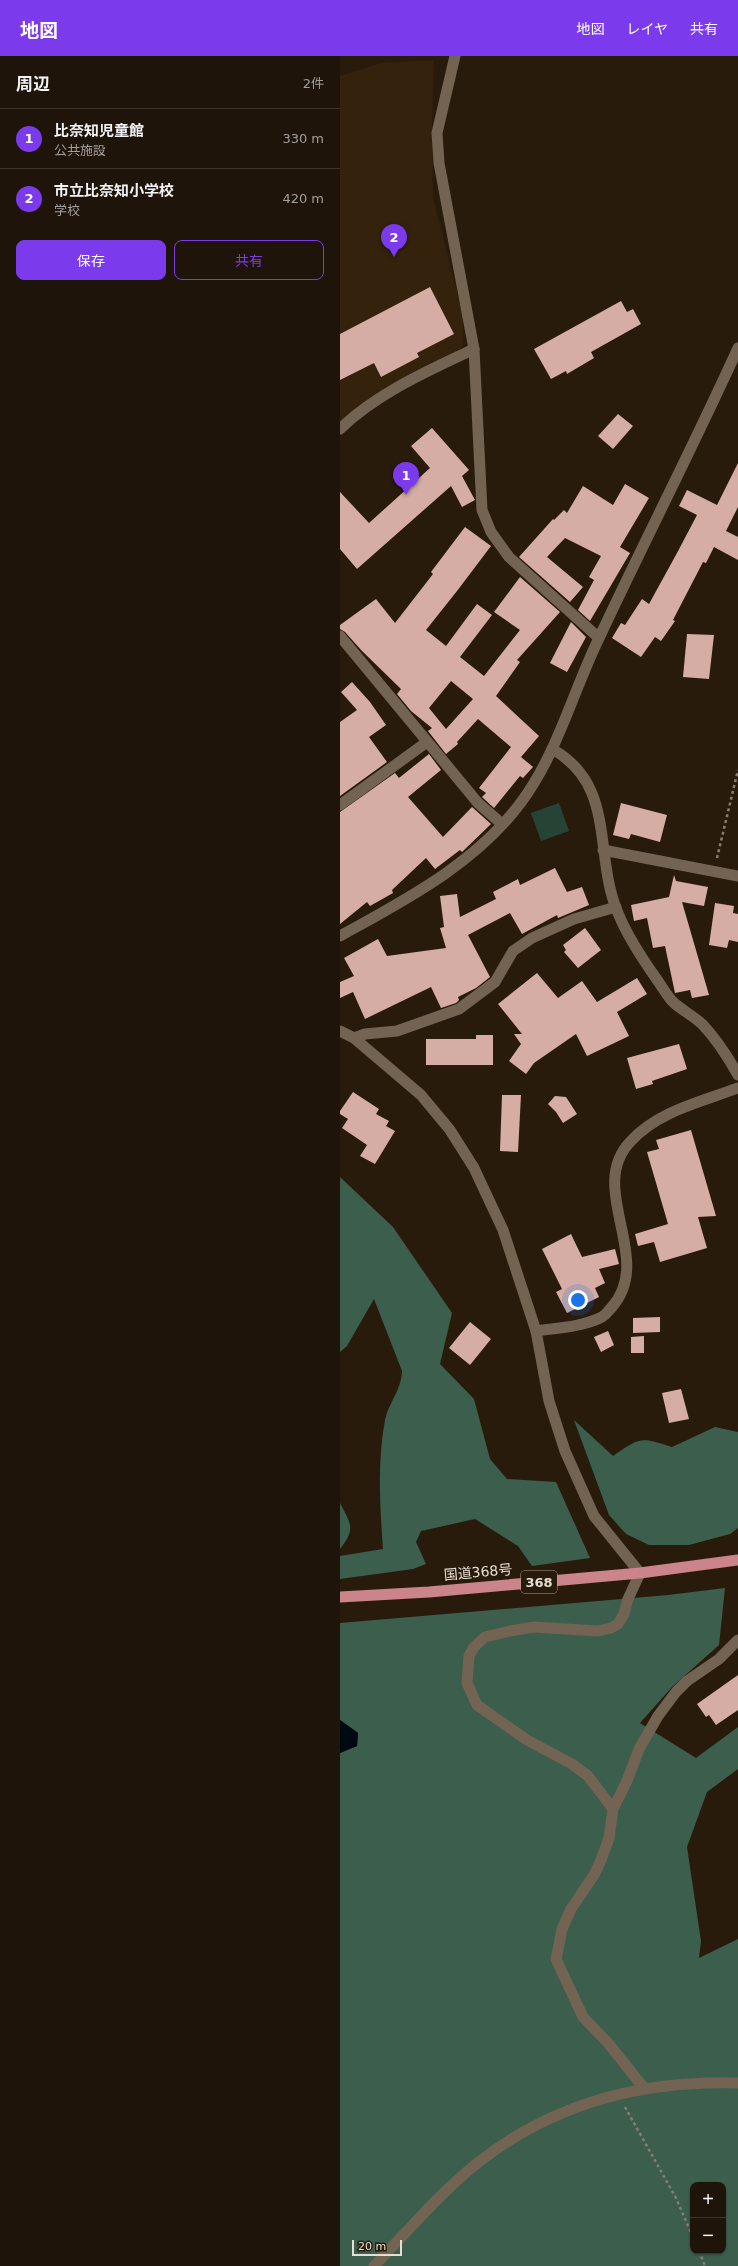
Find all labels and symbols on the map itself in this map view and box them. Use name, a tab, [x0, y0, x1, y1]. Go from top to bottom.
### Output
pin: 2	[381, 224, 407, 257]
pin: 1	[393, 462, 419, 495]
your location	[568, 1290, 588, 1310]
street label: 国道368号	[443, 1561, 513, 1583]
road number: 368	[521, 1571, 557, 1593]
scale bar	[352, 2238, 402, 2257]

